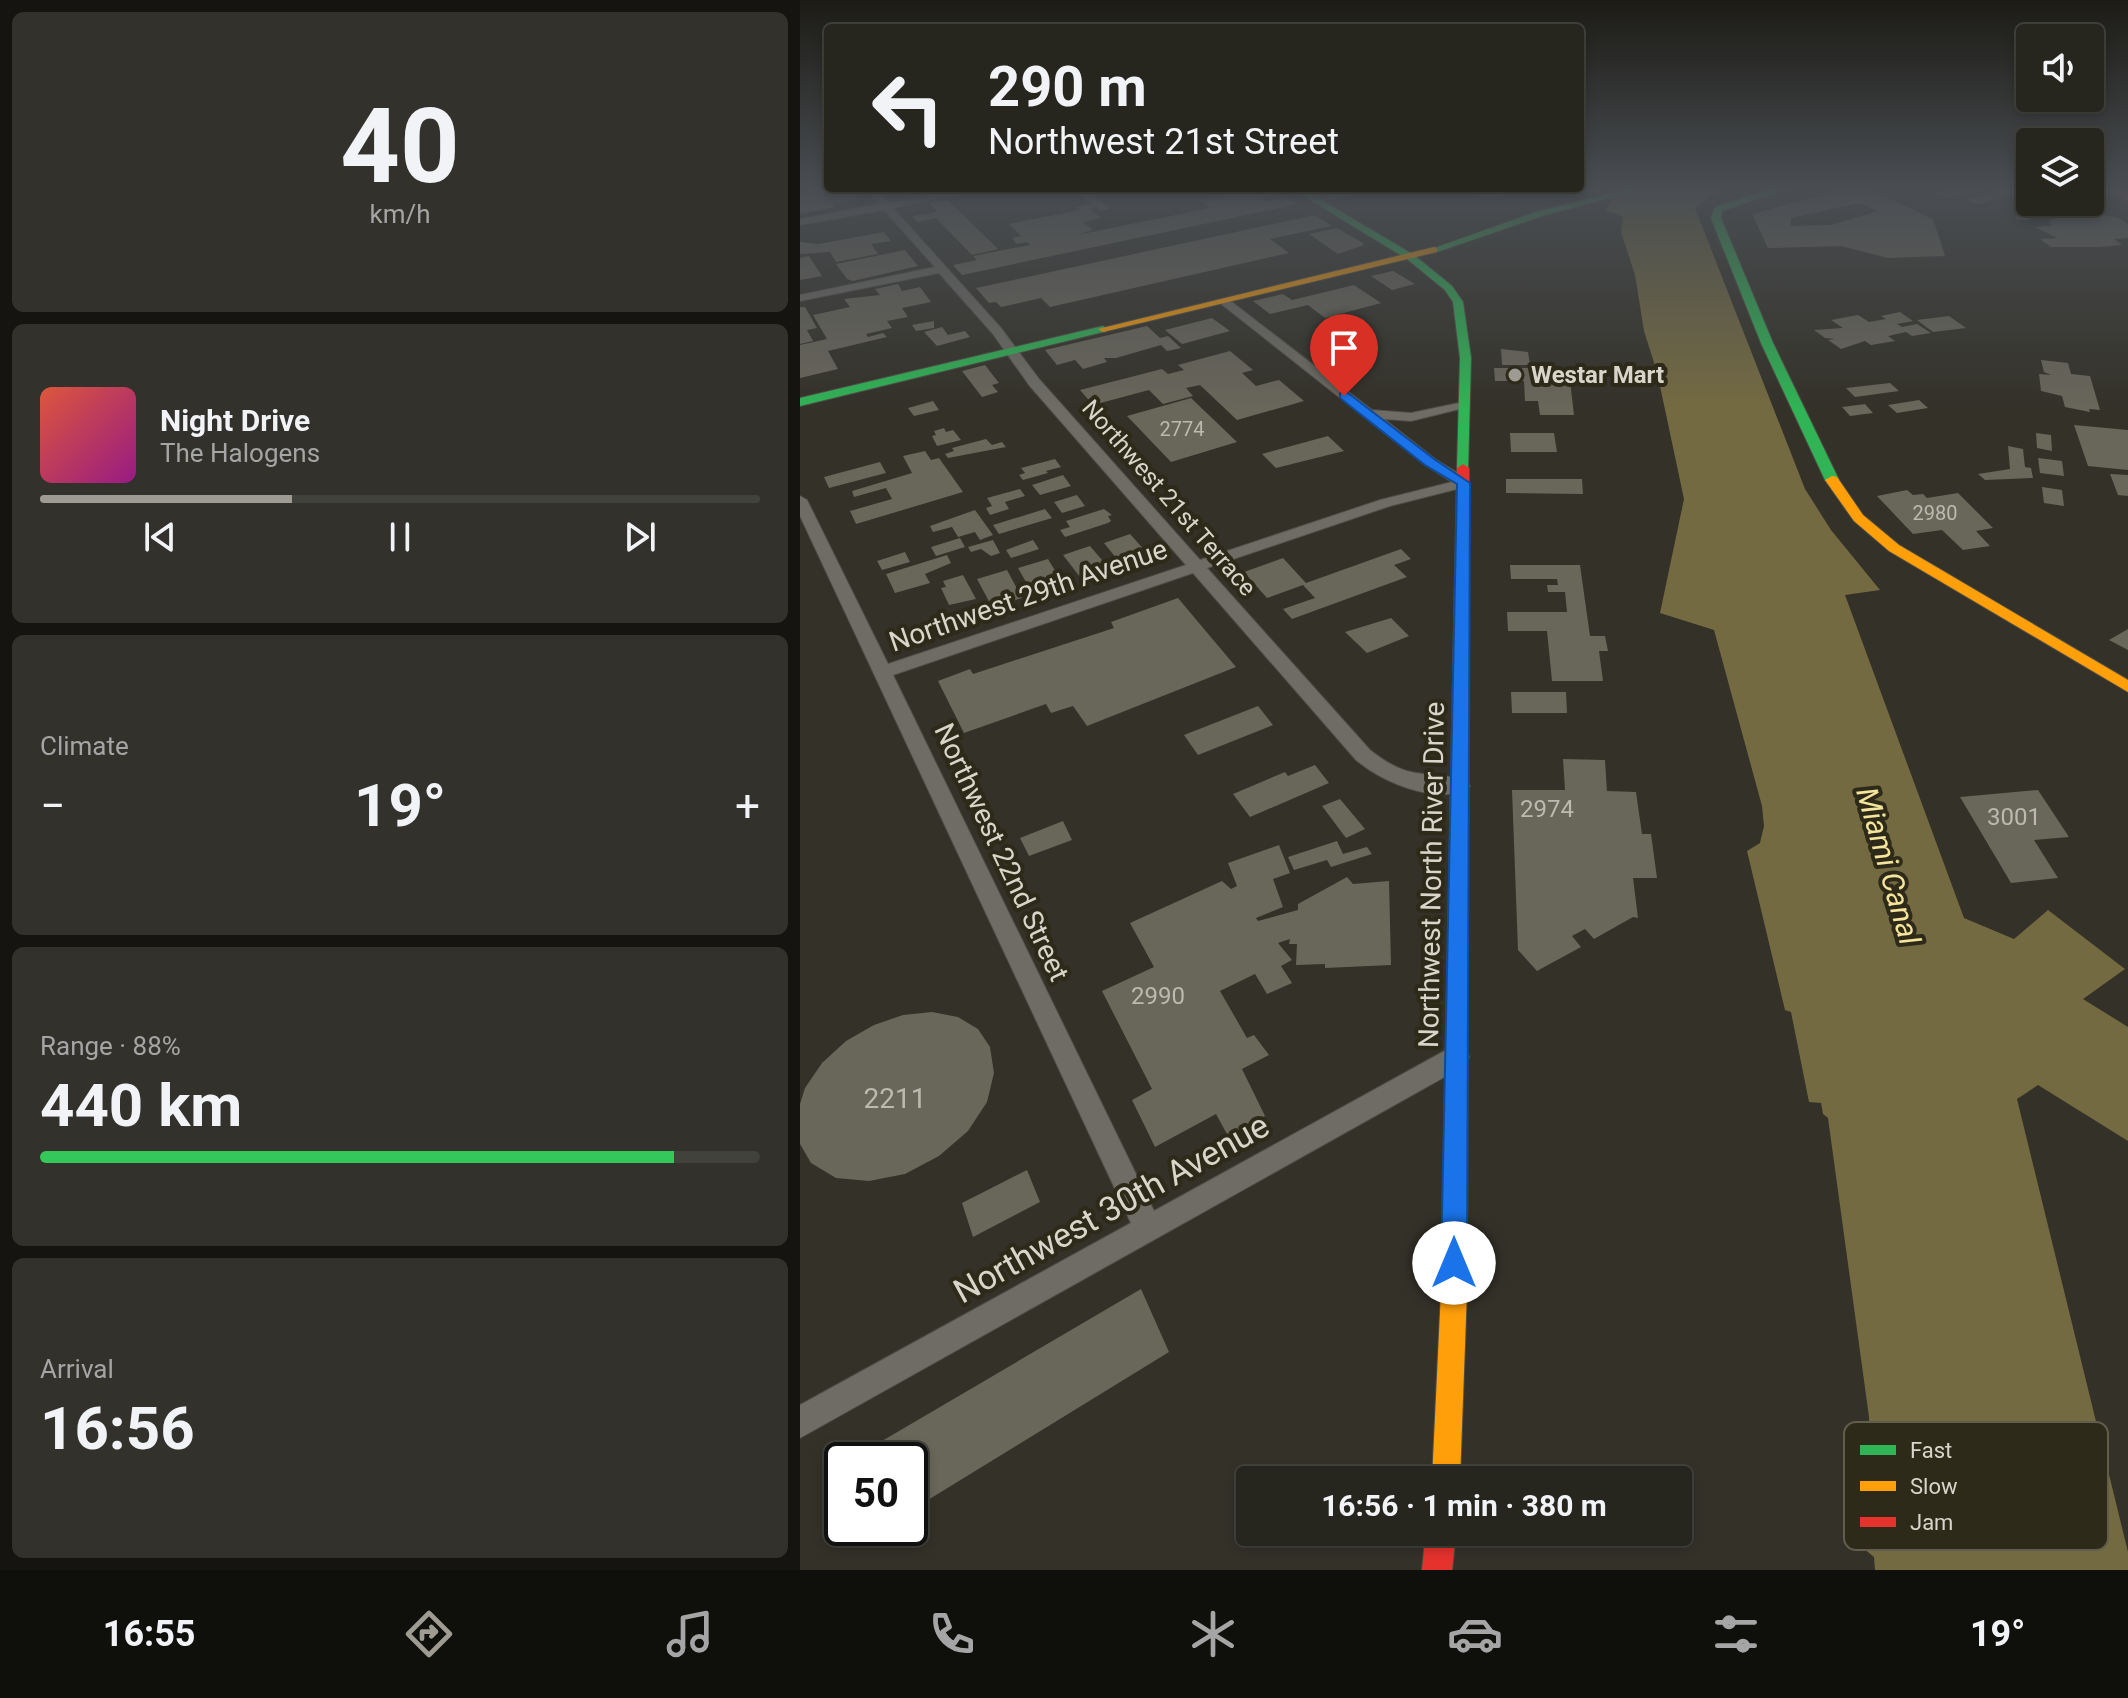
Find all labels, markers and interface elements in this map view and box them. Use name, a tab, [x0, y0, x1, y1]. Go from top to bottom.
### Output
map controls	[2016, 24, 2104, 216]
button: sound	[2016, 24, 2104, 112]
text: 290 m	[988, 54, 1147, 120]
icon: left	[856, 56, 960, 160]
text: 40	[340, 86, 460, 207]
text: Northwest 21st Street	[988, 121, 1339, 163]
button: layers	[2016, 128, 2104, 216]
text: km/h	[369, 199, 431, 229]
pin	[1310, 314, 1378, 396]
icon: arrive	[1322, 326, 1366, 370]
place label: Westar Mart	[1531, 361, 1664, 389]
marker: Westar Mart	[1506, 366, 1524, 384]
street label: Northwest 21st Terrace	[1076, 394, 1262, 602]
text: Night Drive	[160, 403, 310, 438]
house number: 2774	[1160, 417, 1204, 441]
text: The Halogens	[160, 438, 320, 468]
house number: 2980	[1913, 501, 1957, 525]
icon: previous	[138, 515, 182, 559]
icon: pause	[378, 515, 422, 559]
icon: next	[618, 515, 662, 559]
street label: Northwest 29th Avenue	[885, 532, 1171, 659]
street label: Northwest North River Drive	[1412, 702, 1451, 1048]
street label: Northwest 22nd Street	[927, 718, 1076, 986]
text: Climate	[40, 731, 129, 761]
text: 19°	[354, 770, 446, 841]
text: −	[40, 780, 65, 832]
text: +	[735, 780, 760, 832]
water label: Miami Canal	[1849, 783, 1928, 949]
house number: 2974	[1520, 795, 1574, 823]
house number: 3001	[1987, 803, 2041, 831]
house number: 2990	[1131, 982, 1185, 1010]
text: Range · 88%	[40, 1031, 181, 1061]
text: 440 km	[40, 1070, 242, 1141]
house number: 2211	[864, 1082, 926, 1115]
street label: Northwest 30th Avenue	[946, 1105, 1276, 1311]
position arrow	[1412, 1221, 1496, 1305]
text: Arrival	[40, 1354, 114, 1384]
text: 16:56	[40, 1393, 195, 1464]
legend	[1844, 1422, 2108, 1550]
text: Fast	[1910, 1438, 1952, 1463]
speed limit sign: 50	[824, 1442, 928, 1546]
text: Slow	[1910, 1474, 1958, 1499]
text: 16:56 · 1 min · 380 m	[1321, 1488, 1607, 1523]
text: Jam	[1910, 1510, 1953, 1535]
icon: directions	[401, 1606, 457, 1662]
icon: music	[662, 1606, 718, 1662]
icon: phone	[924, 1606, 980, 1662]
icon: climate	[1185, 1606, 1241, 1662]
icon: car	[1447, 1606, 1503, 1662]
icon: filters	[1708, 1606, 1764, 1662]
text: 16:55	[103, 1613, 196, 1655]
text: 19°	[1970, 1613, 2025, 1655]

